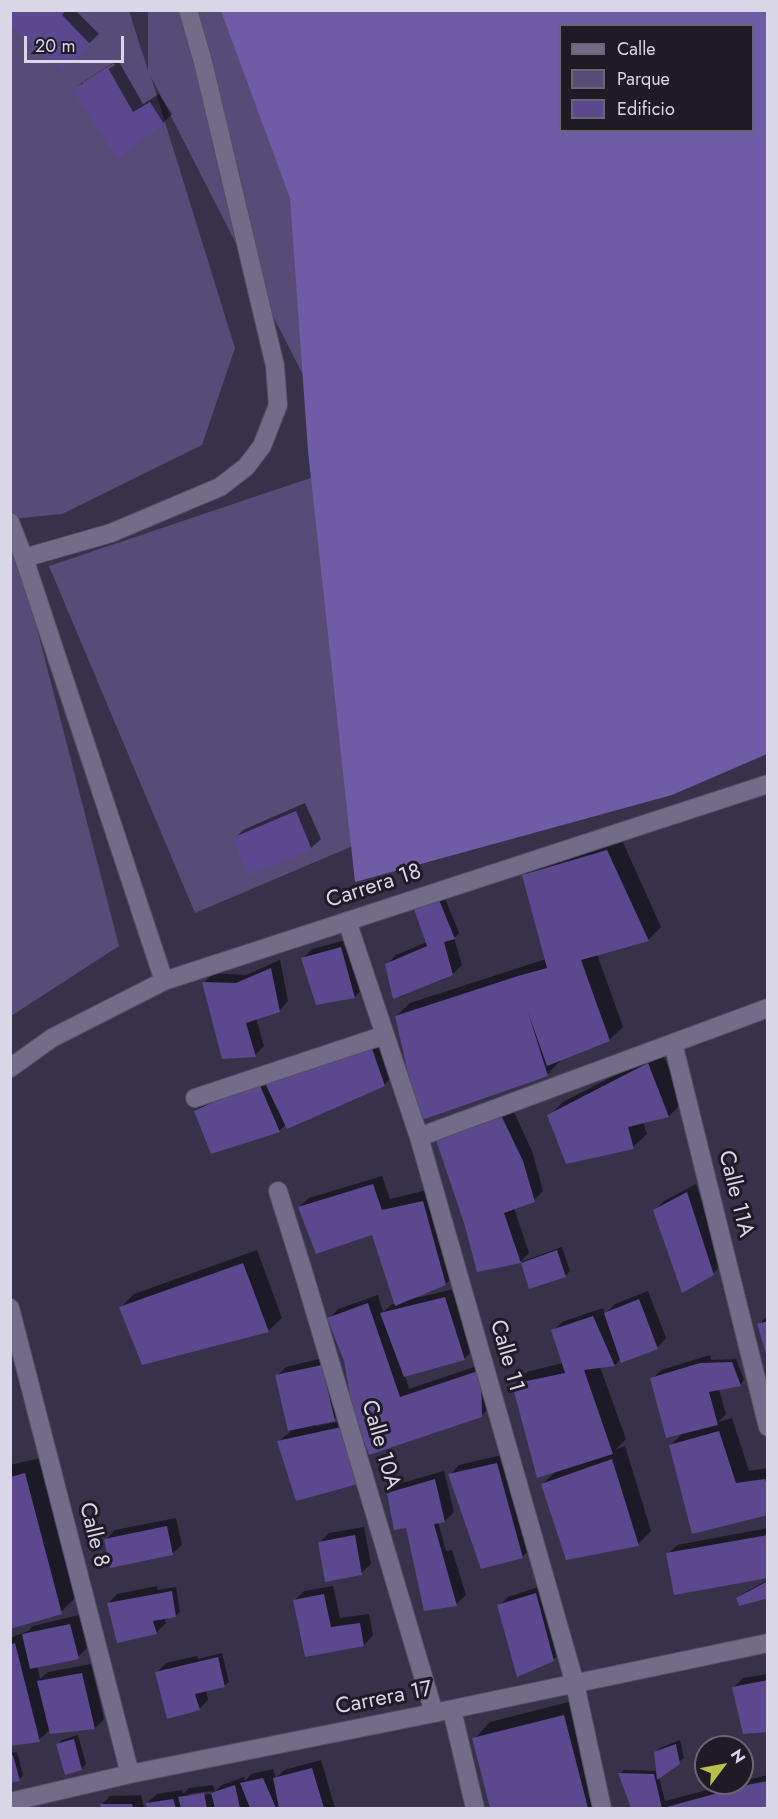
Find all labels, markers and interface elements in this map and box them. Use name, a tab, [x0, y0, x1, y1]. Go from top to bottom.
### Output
scale bar	[27, 24, 128, 62]
legend	[559, 24, 754, 132]
text: 20 m	[35, 33, 75, 59]
text: Calle	[617, 36, 656, 62]
text: Parque	[617, 66, 670, 92]
text: Edificio	[617, 96, 675, 122]
street label: Carrera 18	[323, 859, 425, 915]
street label: Calle 11A	[712, 1148, 758, 1240]
street label: Calle 11	[483, 1317, 529, 1395]
street label: Calle 10A	[355, 1397, 405, 1493]
street label: Calle 8	[72, 1500, 114, 1570]
street label: Carrera 17	[333, 1677, 435, 1721]
north arrow	[694, 1735, 754, 1795]
text: N	[725, 1745, 751, 1768]

